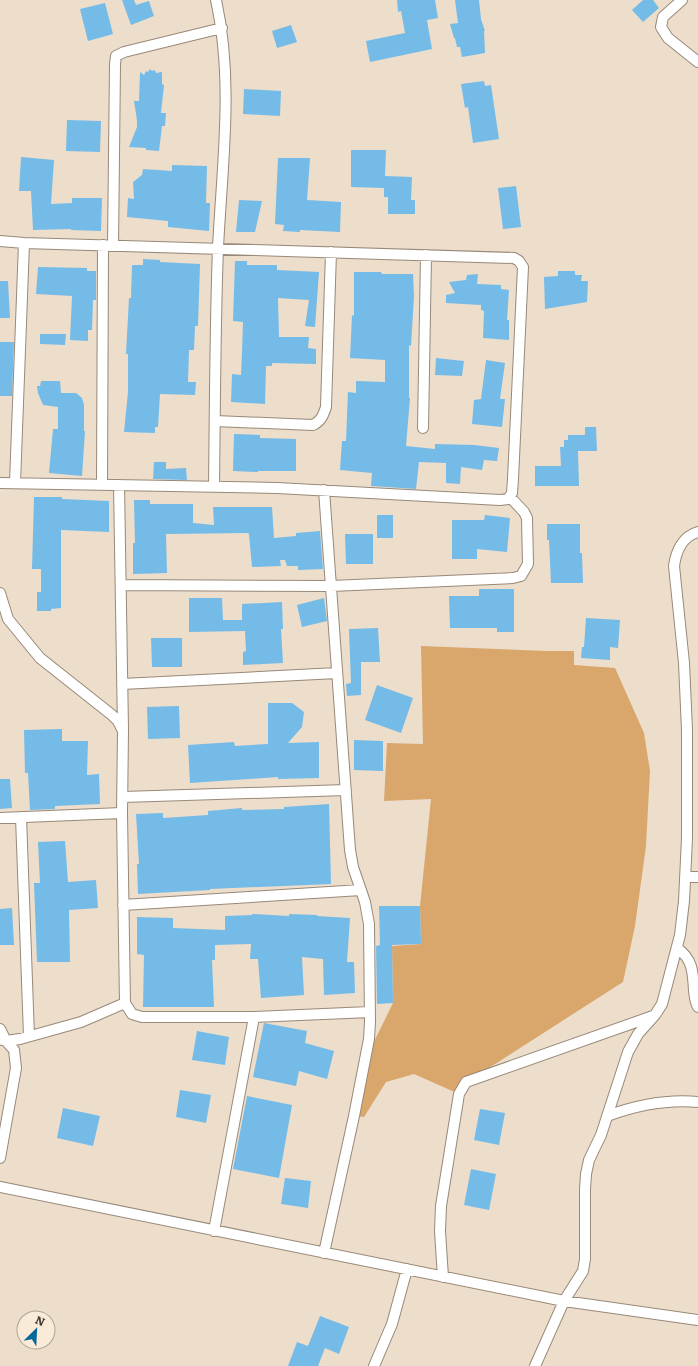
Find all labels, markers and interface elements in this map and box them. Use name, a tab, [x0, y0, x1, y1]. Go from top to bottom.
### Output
north arrow	[16, 1310, 56, 1350]
text: N	[33, 1311, 48, 1329]

